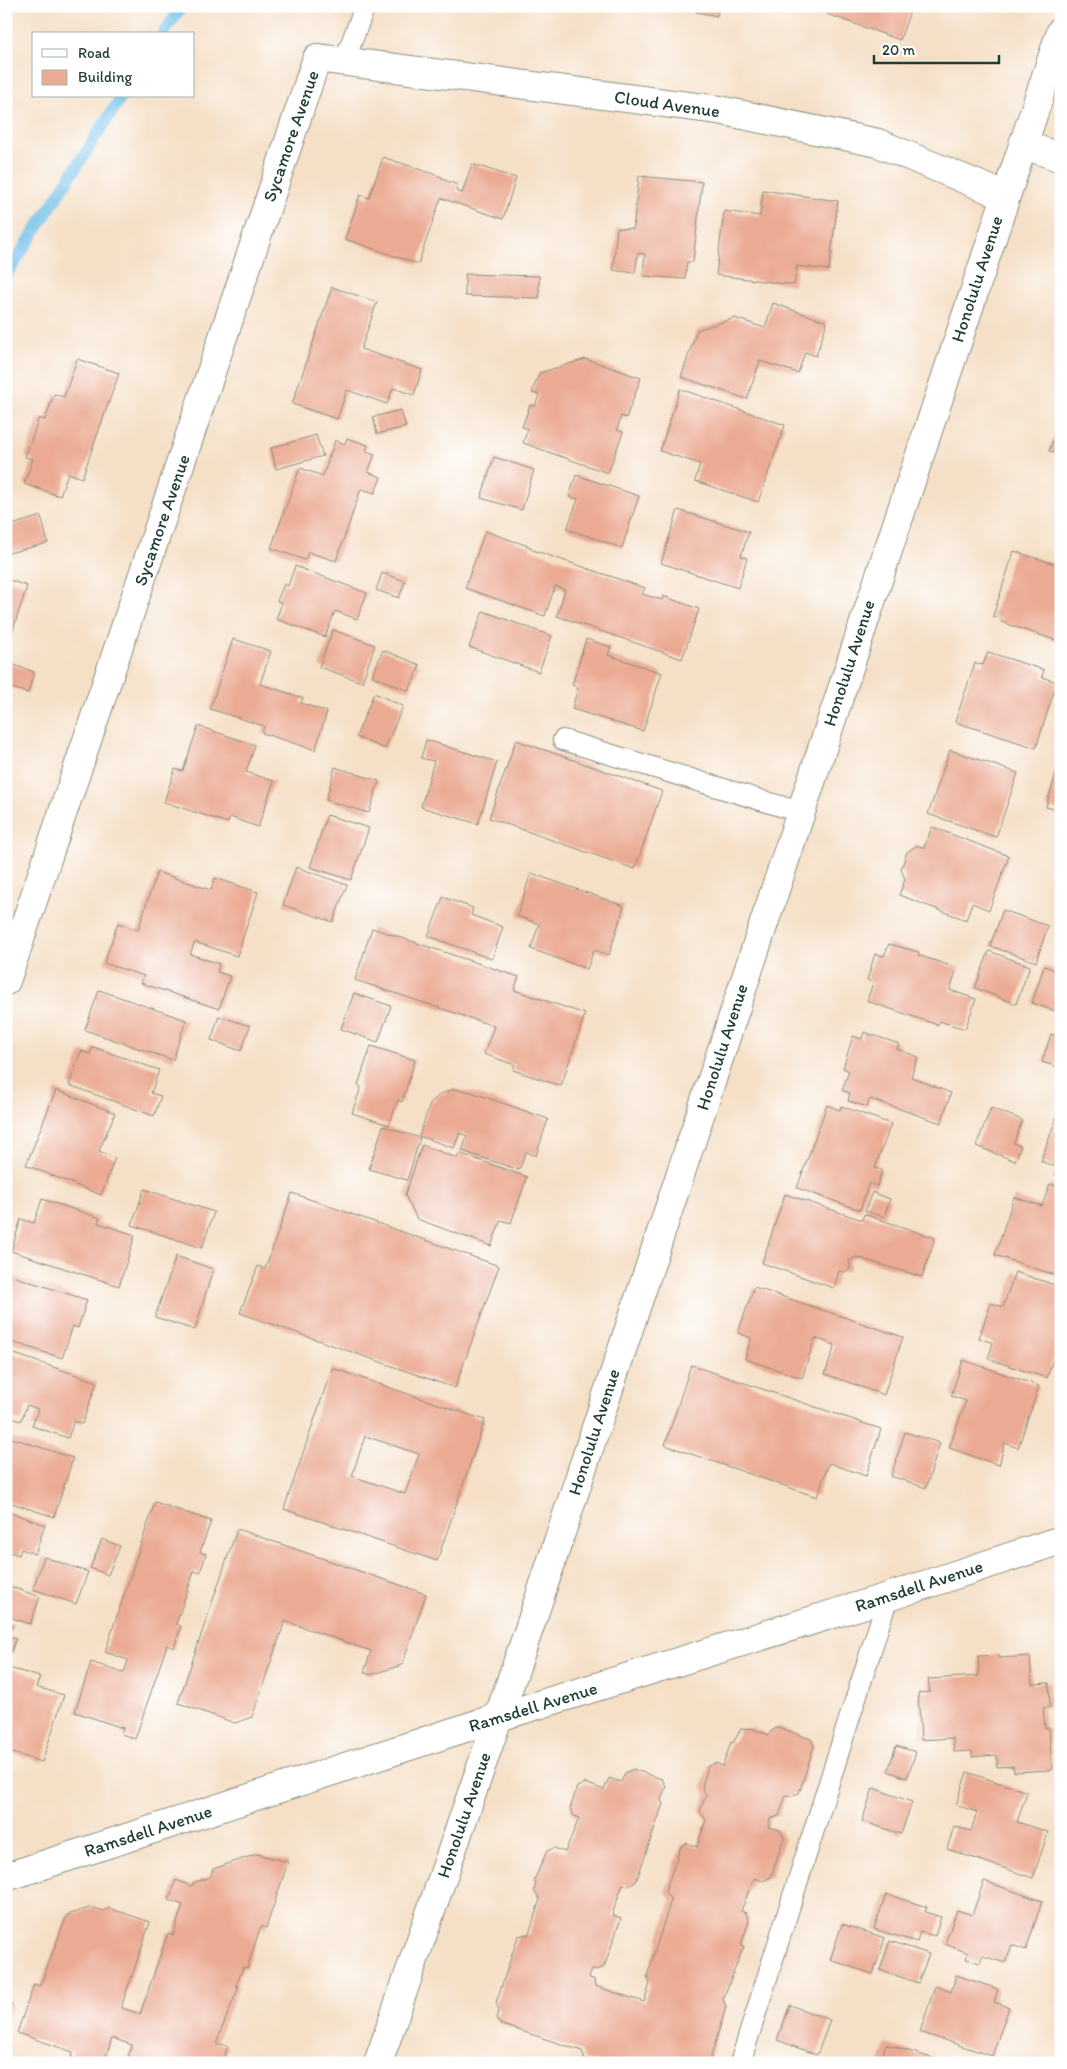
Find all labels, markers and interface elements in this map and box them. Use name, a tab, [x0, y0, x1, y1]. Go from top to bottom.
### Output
legend	[32, 32, 195, 98]
scale bar	[874, 32, 1000, 64]
text: 20 m	[882, 41, 916, 59]
text: Road	[78, 44, 111, 62]
street label: Sycamore Avenue	[258, 67, 324, 205]
text: Building	[78, 68, 132, 86]
street label: Cloud Avenue	[613, 86, 721, 122]
street label: Honolulu Avenue	[946, 213, 1008, 345]
street label: Sycamore Avenue	[129, 451, 195, 589]
street label: Honolulu Avenue	[818, 597, 880, 729]
street label: Honolulu Avenue	[691, 981, 753, 1113]
street label: Honolulu Avenue	[563, 1366, 625, 1498]
street label: Ramsdell Avenue	[852, 1555, 986, 1617]
street label: Ramsdell Avenue	[466, 1677, 600, 1737]
street label: Honolulu Avenue	[432, 1749, 496, 1881]
street label: Ramsdell Avenue	[81, 1800, 215, 1862]

